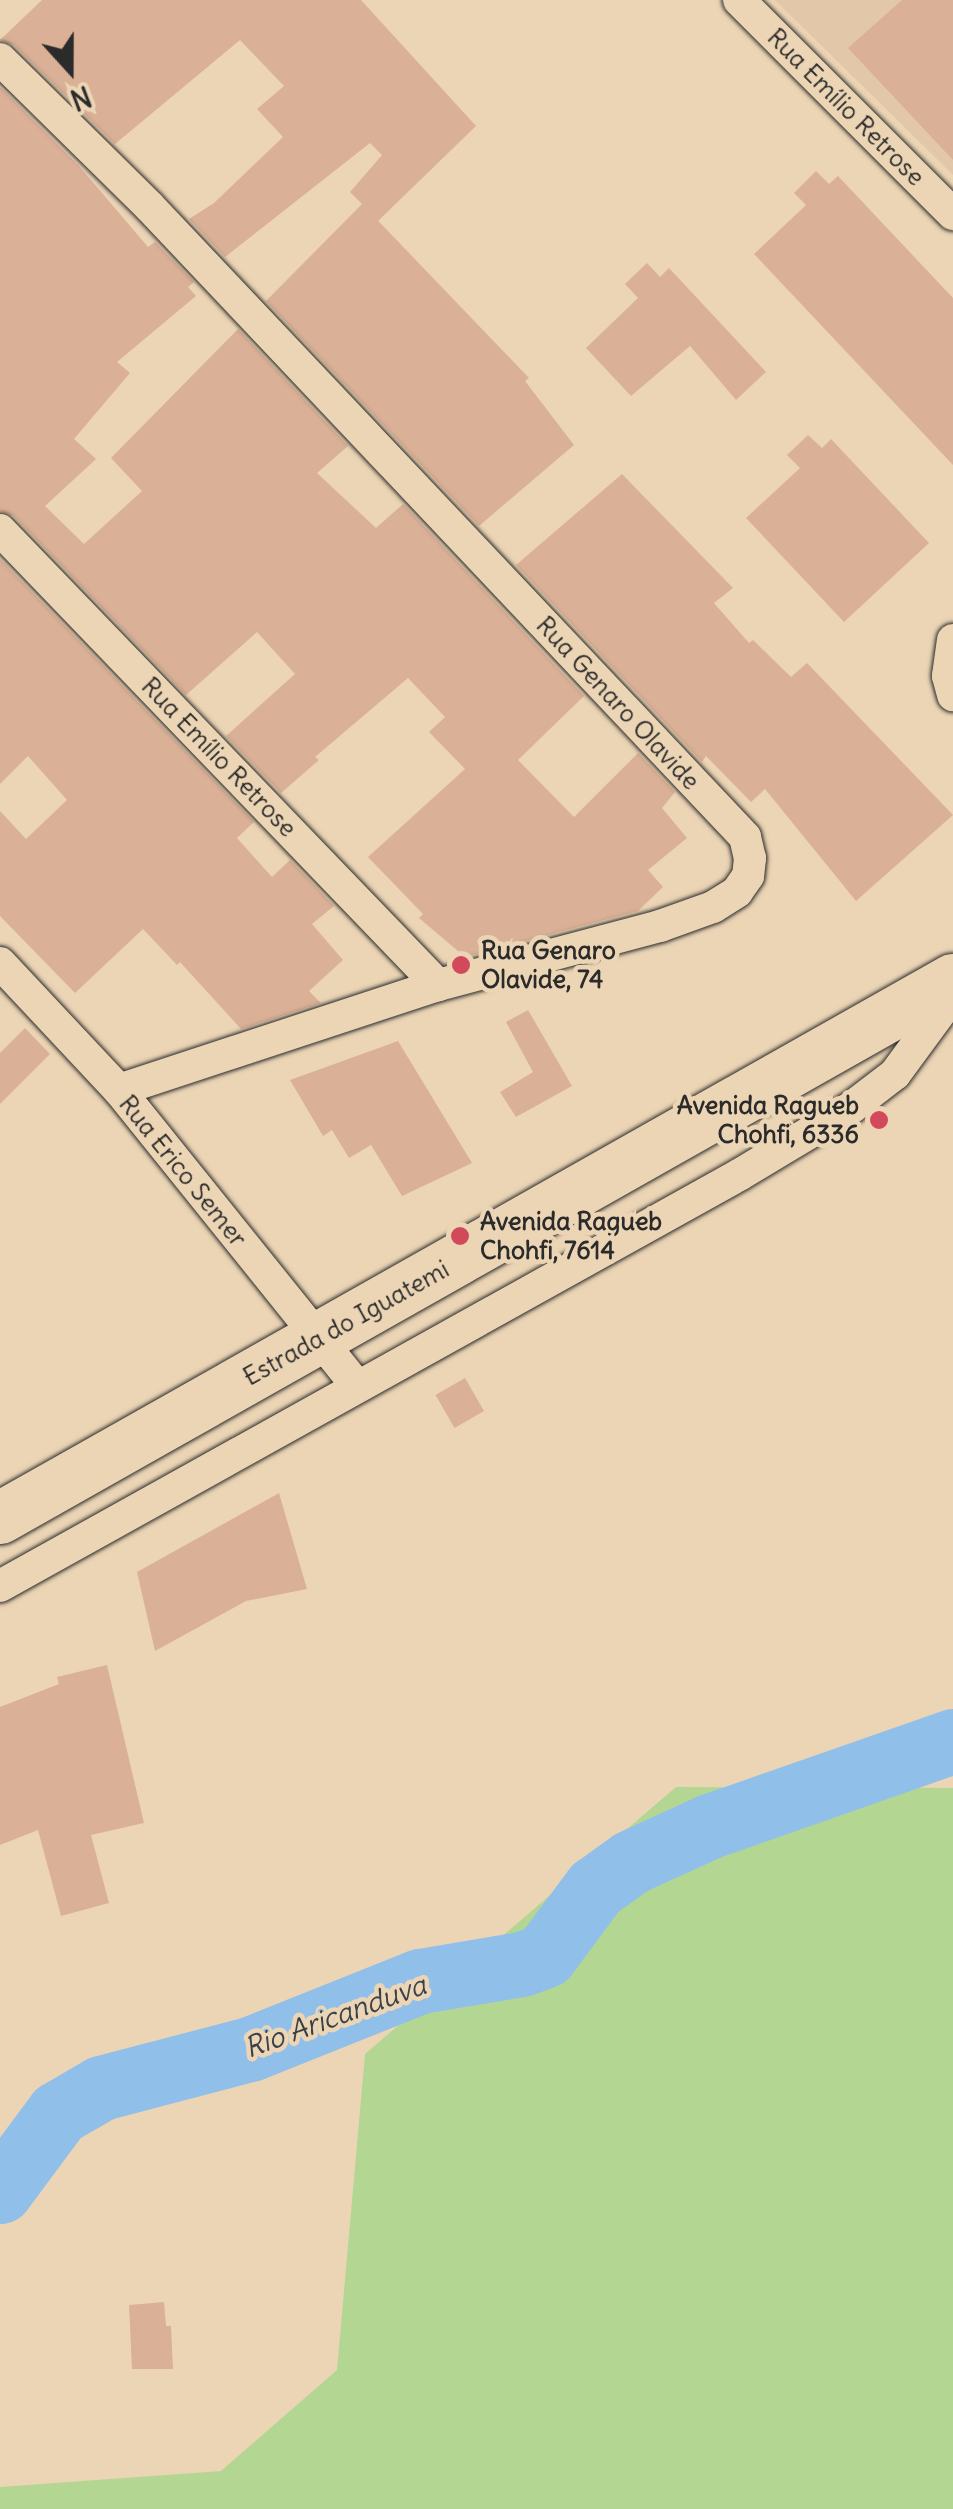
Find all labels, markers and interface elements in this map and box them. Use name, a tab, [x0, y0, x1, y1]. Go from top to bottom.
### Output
north arrow	[20, 20, 120, 120]
street label: Rua Emílio Retrose	[761, 22, 931, 192]
text: N	[65, 78, 96, 118]
street label: Rua Genaro Olavide	[530, 610, 706, 796]
street label: Rua Emílio Retrose	[135, 671, 303, 843]
place label: Rua Genaro Olavide, 74	[481, 936, 616, 995]
marker: Rua Genaro Olavide, 74	[450, 954, 472, 976]
street label: Rua Erico Semer	[113, 1089, 253, 1253]
place label: Avenida Ragueb Chohfi, 6336	[677, 1091, 859, 1150]
marker: Avenida Ragueb Chohfi, 6336	[868, 1109, 890, 1131]
place label: Avenida Ragueb Chohfi, 7614	[480, 1207, 662, 1266]
marker: Avenida Ragueb Chohfi, 7614	[449, 1225, 471, 1247]
street label: Estrada do Iguatemi	[238, 1254, 454, 1392]
water label: Rio Aricanduva	[240, 1968, 430, 2064]

